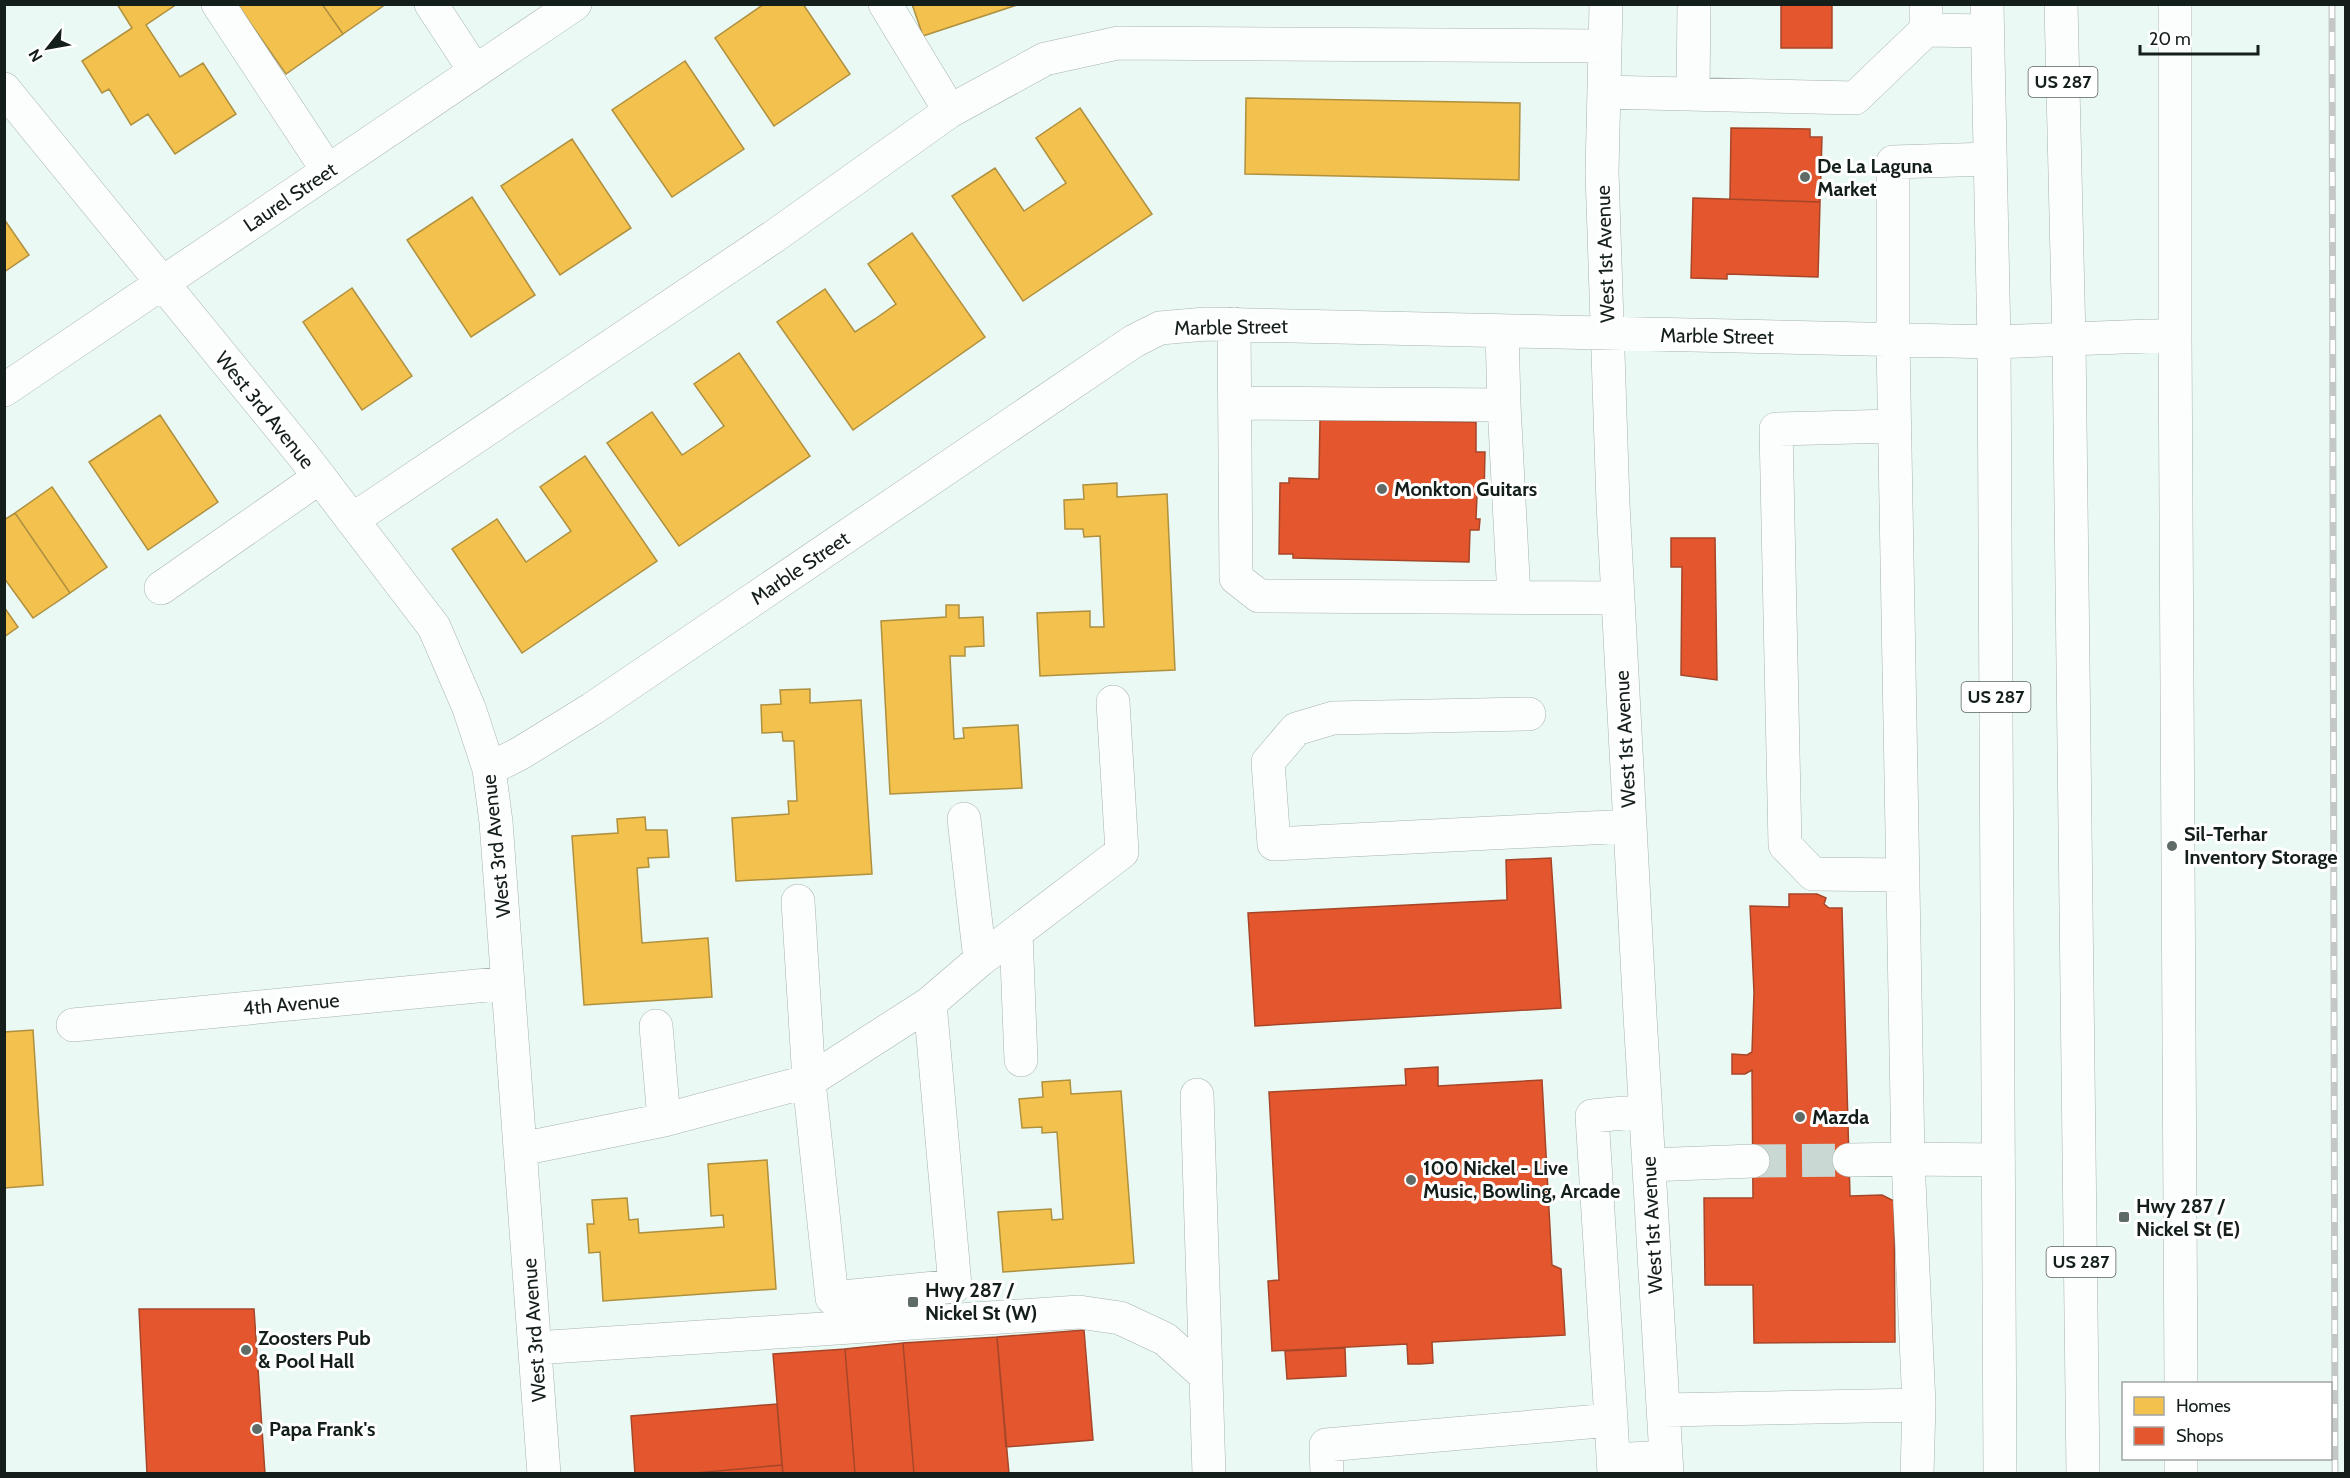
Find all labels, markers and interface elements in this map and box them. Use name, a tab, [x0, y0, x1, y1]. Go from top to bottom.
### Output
north arrow	[18, 18, 78, 78]
scale bar	[2140, 18, 2258, 56]
text: 20 m	[2149, 28, 2191, 50]
text: N	[25, 46, 47, 65]
road number: US 287	[2028, 67, 2098, 97]
place label: De La Laguna Market	[1817, 154, 1933, 201]
street label: Laurel Street	[239, 157, 341, 237]
marker: De La Laguna Market	[1798, 170, 1812, 184]
street label: West 1st Avenue	[1591, 185, 1619, 323]
street label: Marble Street	[1174, 314, 1288, 340]
street label: Marble Street	[1660, 323, 1774, 349]
street label: West 3rd Avenue	[210, 347, 320, 473]
place label: Monkton Guitars	[1394, 477, 1537, 501]
marker: Monkton Guitars	[1375, 482, 1389, 496]
street label: Marble Street	[746, 526, 854, 610]
street label: West 1st Avenue	[1609, 670, 1641, 808]
road number: US 287	[1962, 682, 2030, 712]
street label: West 3rd Avenue	[477, 773, 515, 919]
place label: Sil-Terhar Inventory Storage	[2184, 822, 2338, 869]
marker: Sil-Terhar Inventory Storage	[2165, 839, 2179, 853]
street label: 4th Avenue	[242, 988, 340, 1020]
place label: Mazda	[1812, 1105, 1869, 1129]
marker: Mazda	[1793, 1110, 1807, 1124]
place label: 100 Nickel - Live Music, Bowling, Arcade	[1423, 1156, 1620, 1203]
street label: West 1st Avenue	[1636, 1156, 1668, 1294]
marker: 100 Nickel - Live Music, Bowling, Arcade	[1404, 1173, 1418, 1187]
place label: Hwy 287 / Nickel St (E)	[2136, 1194, 2240, 1241]
marker: Hwy 287 / Nickel St (E)	[2117, 1210, 2131, 1224]
road number: US 287	[2046, 1247, 2116, 1277]
street label: West 3rd Avenue	[517, 1257, 551, 1403]
place label: Hwy 287 / Nickel St (W)	[925, 1278, 1037, 1325]
marker: Hwy 287 / Nickel St (W)	[906, 1295, 920, 1309]
place label: Zoosters Pub & Pool Hall	[258, 1326, 371, 1373]
marker: Zoosters Pub & Pool Hall	[239, 1343, 253, 1357]
legend	[2122, 1382, 2332, 1460]
text: Homes	[2176, 1395, 2231, 1417]
place label: Papa Frank's	[269, 1417, 375, 1441]
marker: Papa Frank's	[250, 1422, 264, 1436]
text: Shops	[2176, 1425, 2224, 1447]

